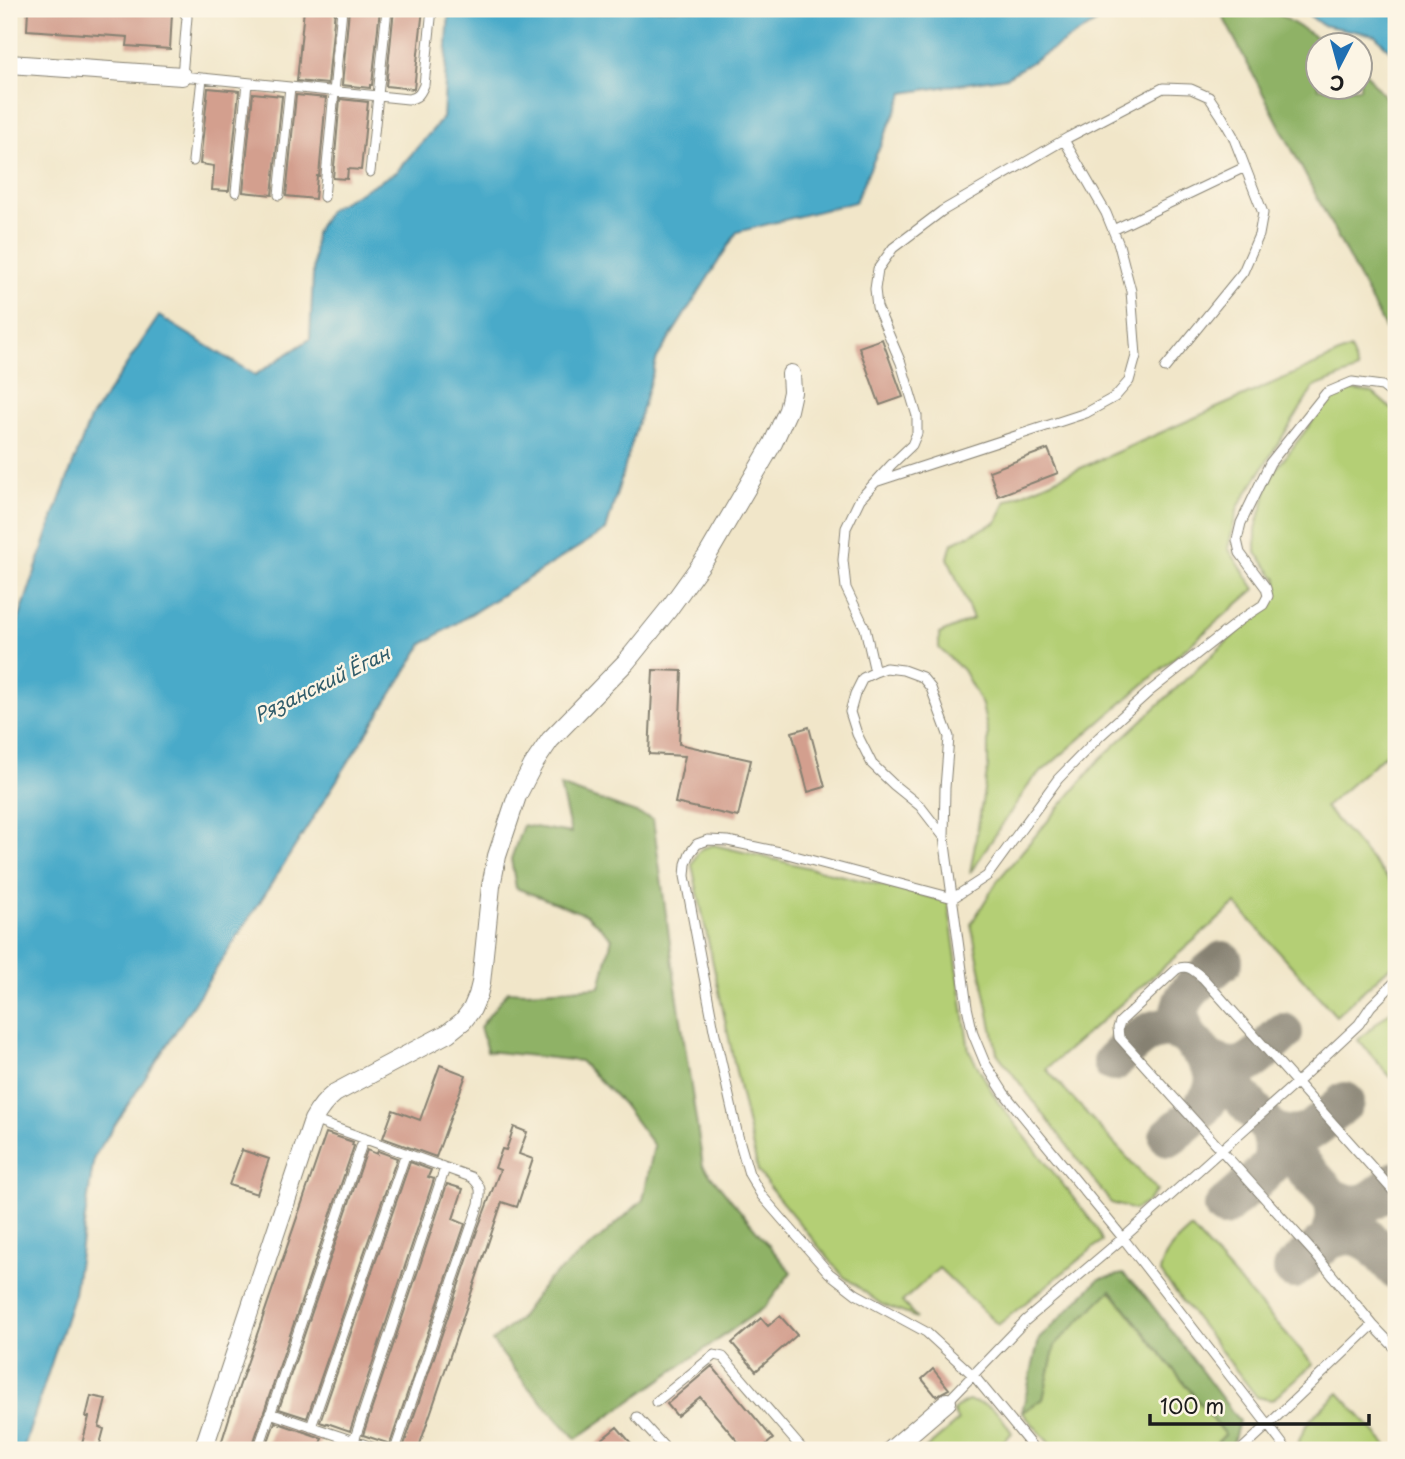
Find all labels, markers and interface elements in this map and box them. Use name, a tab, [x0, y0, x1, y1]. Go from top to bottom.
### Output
north arrow	[1304, 32, 1374, 102]
text: С	[1329, 69, 1346, 99]
water label: Рязанский Ёган	[249, 638, 395, 728]
scale bar	[1150, 1382, 1368, 1426]
text: 100 m	[1160, 1389, 1224, 1421]

